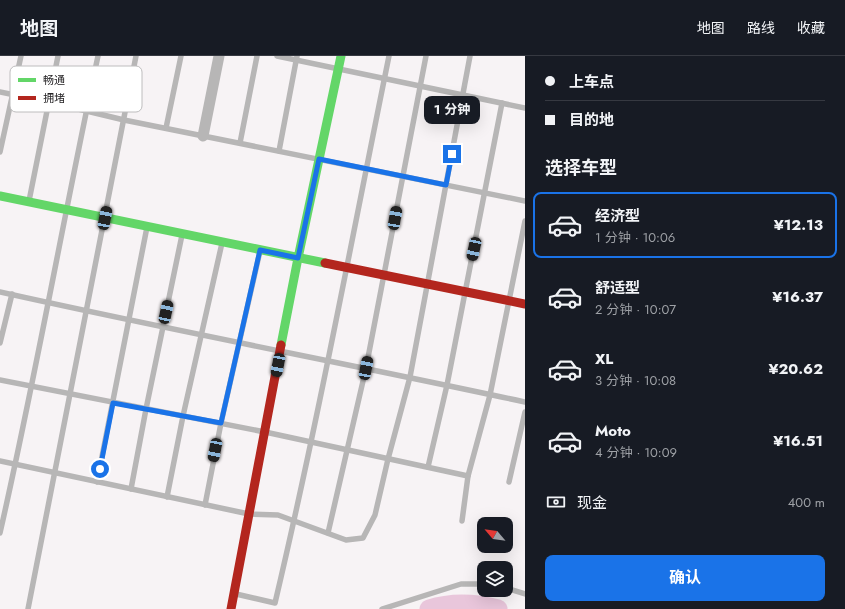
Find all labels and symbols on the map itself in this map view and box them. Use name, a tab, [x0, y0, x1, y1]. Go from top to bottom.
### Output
legend	[10, 66, 142, 112]
text: 畅通	[43, 72, 65, 88]
text: 拥堵	[43, 90, 65, 106]
callout: 1 分钟	[424, 96, 480, 124]
route end	[443, 145, 461, 163]
car	[97, 205, 113, 231]
car	[387, 205, 403, 231]
car	[466, 236, 482, 262]
car	[158, 299, 174, 325]
car	[270, 352, 286, 378]
car	[358, 355, 374, 381]
car	[207, 437, 223, 463]
route start	[91, 460, 109, 478]
north arrow	[477, 517, 513, 553]

